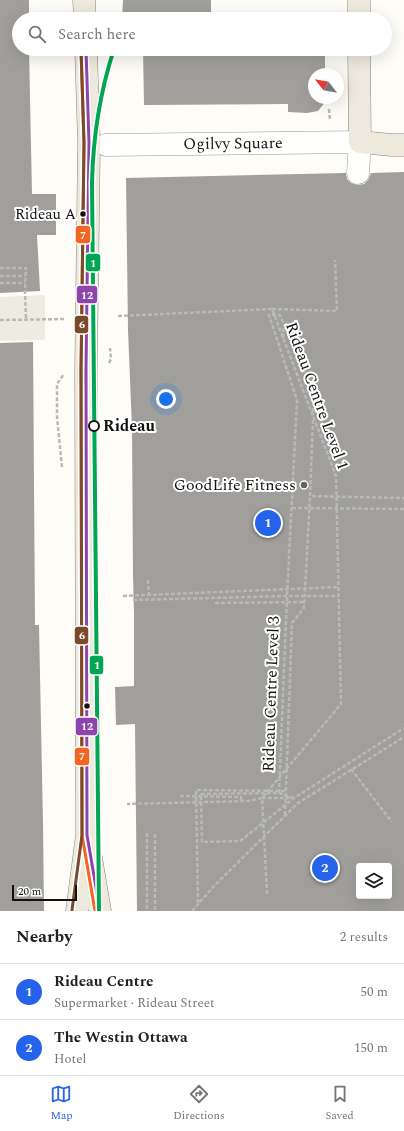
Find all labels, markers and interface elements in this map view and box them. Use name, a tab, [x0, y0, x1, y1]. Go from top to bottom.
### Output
search box	[12, 12, 392, 56]
icon: search	[26, 23, 48, 45]
text: Search here	[58, 23, 136, 46]
north arrow	[308, 68, 344, 104]
street label: Ogilvy Square	[183, 131, 283, 156]
place label: Rideau A	[15, 203, 76, 226]
marker: Rideau A	[78, 209, 88, 219]
line badge: 7	[75, 225, 91, 244]
text: 7	[80, 227, 86, 244]
line badge: 1	[85, 253, 101, 272]
text: 1	[90, 255, 96, 272]
line badge: 12	[76, 285, 98, 304]
text: 12	[81, 287, 93, 304]
line badge: 6	[74, 315, 89, 334]
text: 6	[79, 316, 85, 333]
street label: Rideau Centre Level 1	[279, 319, 355, 473]
your location	[156, 389, 176, 409]
place label: Rideau	[103, 414, 155, 438]
marker: Rideau	[88, 420, 100, 432]
place label: GoodLife Fitness	[174, 473, 296, 497]
marker: GoodLife Fitness	[299, 480, 309, 490]
pin: 1	[255, 508, 281, 538]
street label: Rideau Centre Level 3	[256, 616, 286, 772]
line badge: 6	[74, 626, 89, 645]
text: 6	[79, 627, 85, 644]
line badge: 1	[89, 655, 104, 675]
text: 1	[94, 657, 100, 674]
unlabelled marker	[82, 701, 92, 711]
line badge: 12	[75, 717, 98, 736]
text: 12	[81, 718, 93, 735]
line badge: 7	[74, 747, 90, 766]
text: 7	[79, 748, 85, 765]
pin: 2	[312, 853, 338, 883]
map controls	[356, 863, 392, 899]
button: layers	[356, 863, 392, 899]
scale bar	[12, 883, 77, 902]
text: 20 m	[18, 883, 41, 900]
text: Nearby	[16, 924, 72, 950]
text: 2 results	[340, 927, 388, 947]
text: Rideau Centre	[54, 970, 153, 993]
text: 1	[25, 982, 33, 1002]
text: 50 m	[361, 982, 388, 1002]
text: Supermarket · Rideau Street	[54, 993, 215, 1013]
text: The Westin Ottawa	[54, 1026, 188, 1049]
text: 2	[25, 1038, 33, 1058]
text: 150 m	[354, 1038, 388, 1058]
text: Hotel	[54, 1049, 86, 1069]
tab: Map	[50, 1083, 73, 1124]
tab: Directions	[173, 1083, 225, 1124]
tab: Saved	[325, 1083, 354, 1124]

